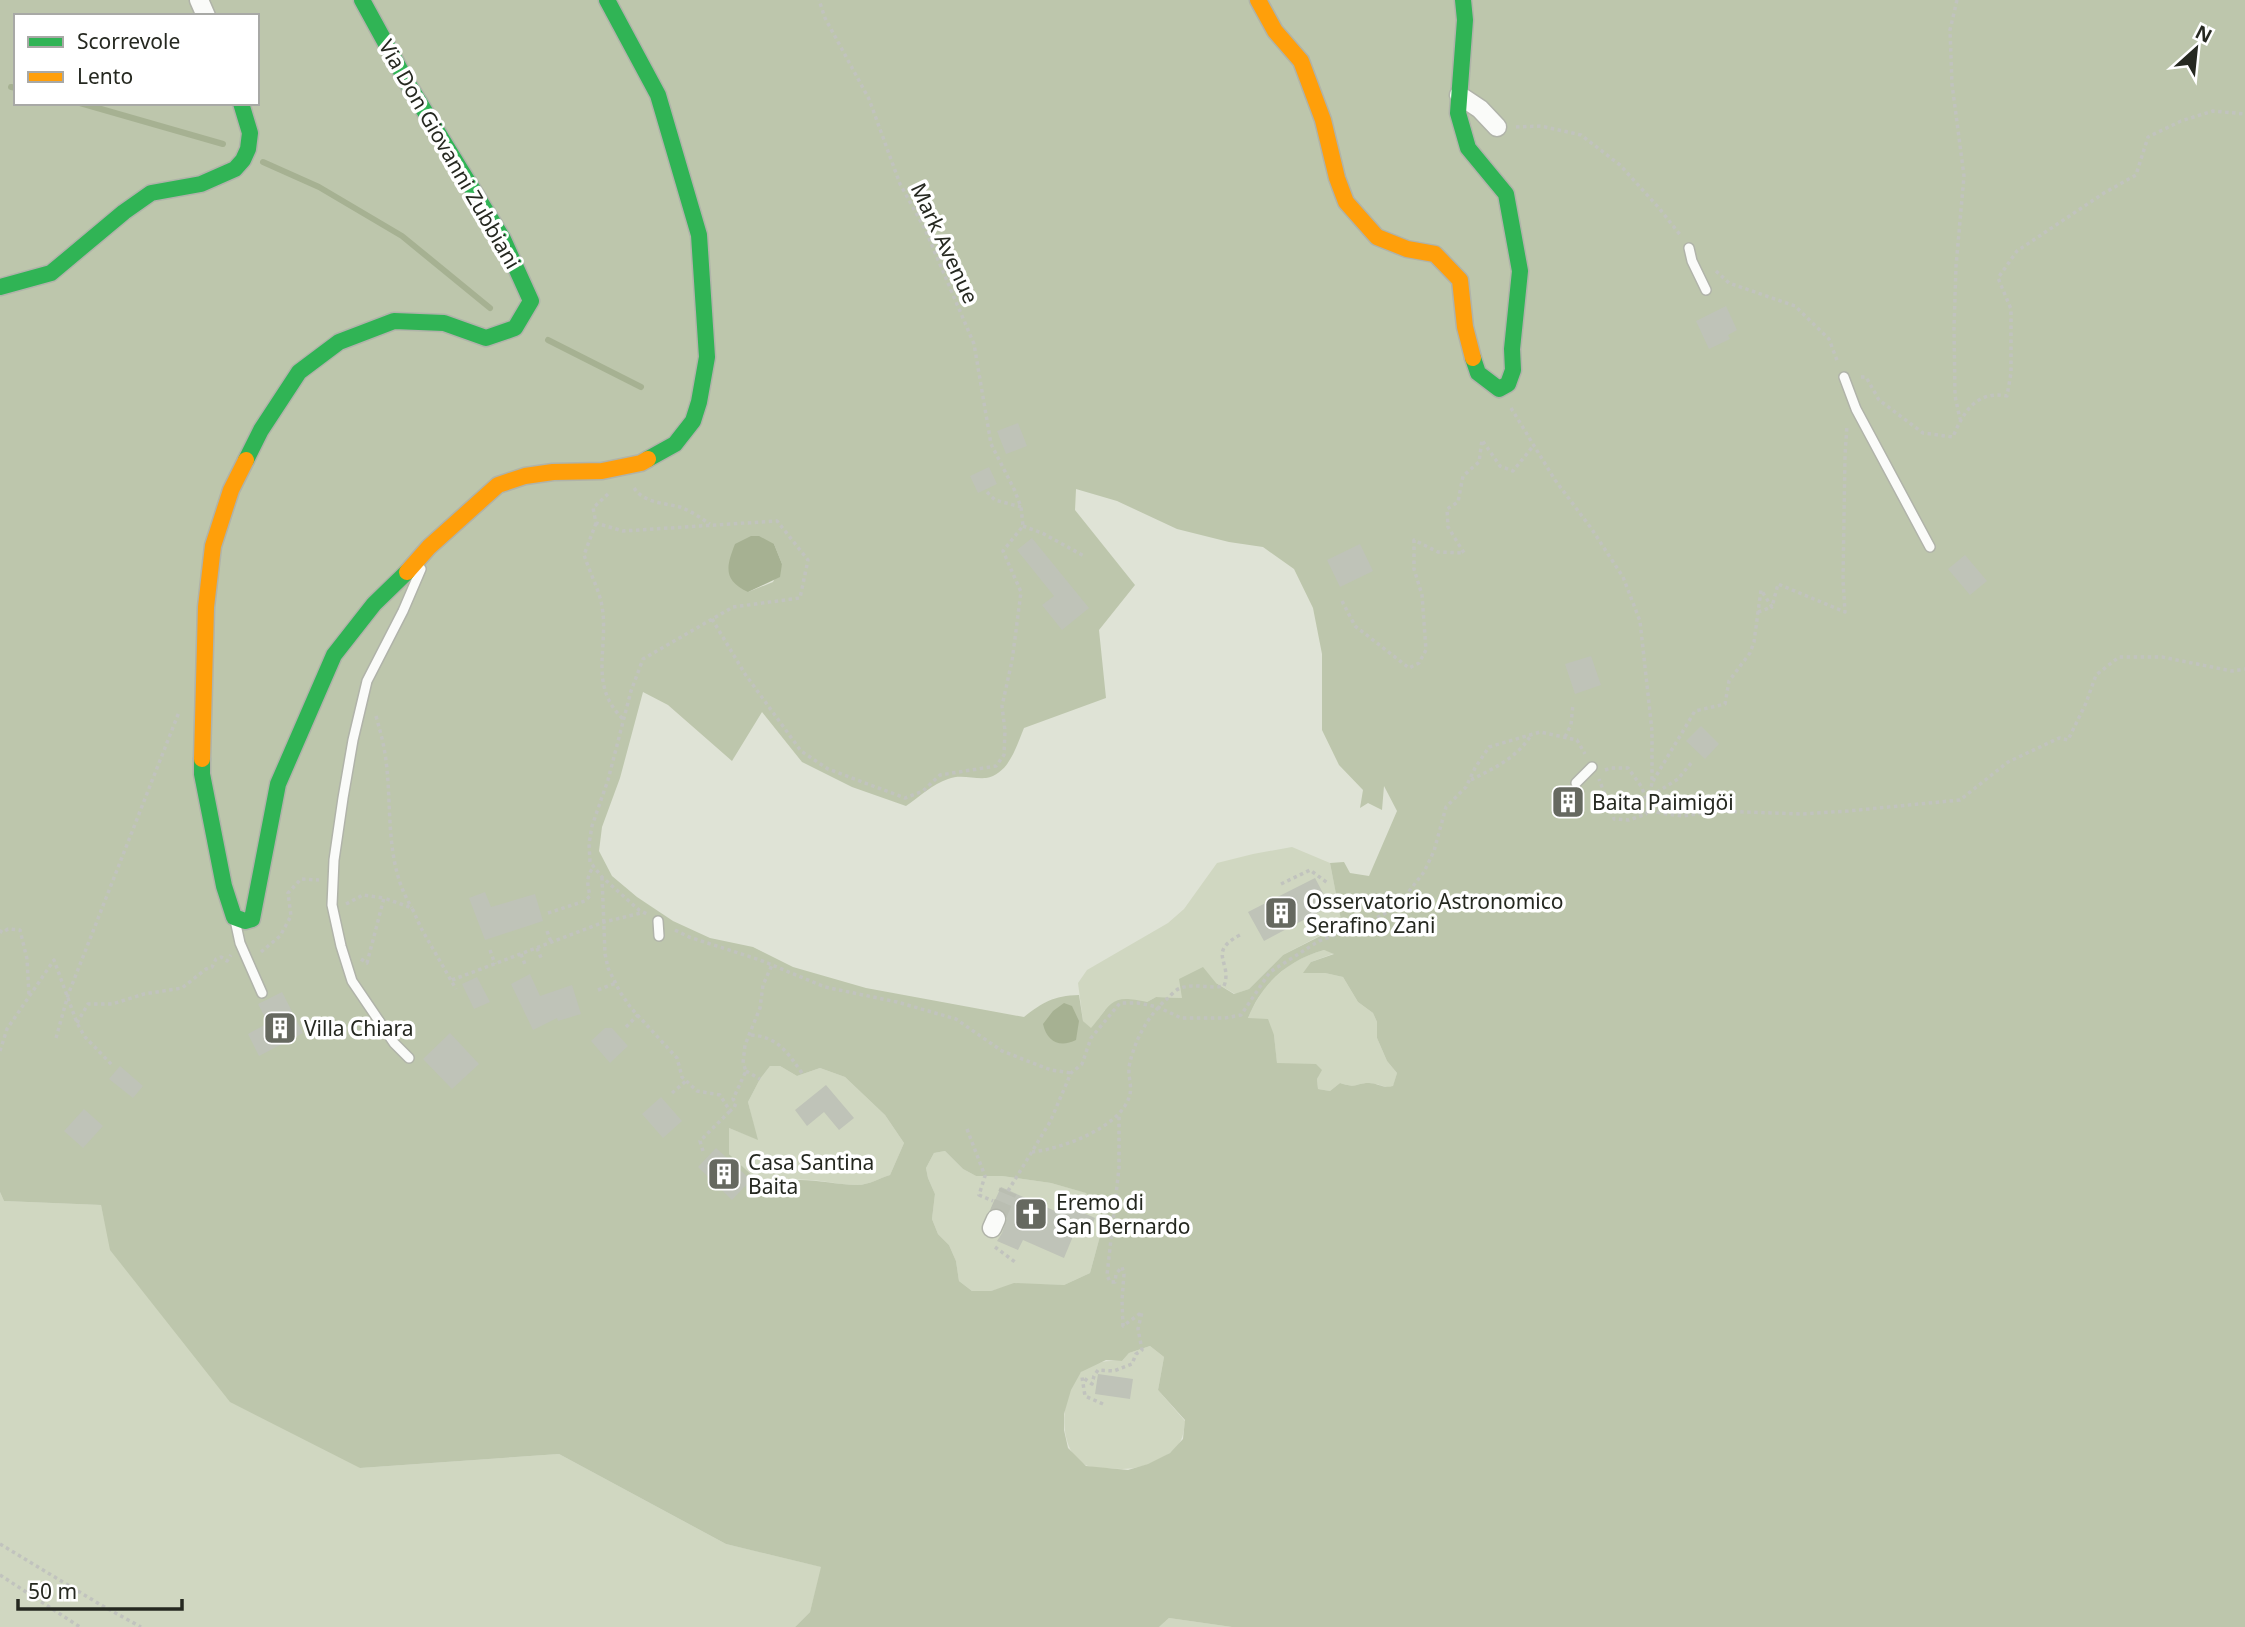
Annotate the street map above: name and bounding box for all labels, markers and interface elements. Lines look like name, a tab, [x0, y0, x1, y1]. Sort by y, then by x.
legend	[14, 14, 259, 105]
north arrow	[2161, 14, 2231, 84]
text: N	[2191, 19, 2217, 49]
text: Scorrevole	[77, 27, 180, 55]
street label: Via Don Giovanni Zubbiani	[373, 34, 527, 274]
text: Lento	[77, 62, 133, 90]
street label: Mark Avenue	[905, 178, 985, 308]
building icon: Baita Paimigöi	[1549, 783, 1587, 821]
place label: Baita Paimigöi	[1592, 788, 1734, 816]
place label: Osservatorio Astronomico Serafino Zani	[1306, 887, 1564, 939]
building icon: Osservatorio Astronomico Serafino Zani	[1262, 894, 1300, 932]
building icon: Villa Chiara	[261, 1009, 299, 1047]
place label: Villa Chiara	[304, 1014, 414, 1042]
place label: Casa Santina Baita	[748, 1148, 874, 1200]
building icon: Casa Santina Baita	[705, 1155, 743, 1193]
place label: Eremo di San Bernardo	[1056, 1188, 1191, 1240]
church icon: Eremo di San Bernardo	[1012, 1195, 1050, 1233]
scale bar	[18, 1568, 182, 1612]
text: 50 m	[28, 1577, 77, 1605]

